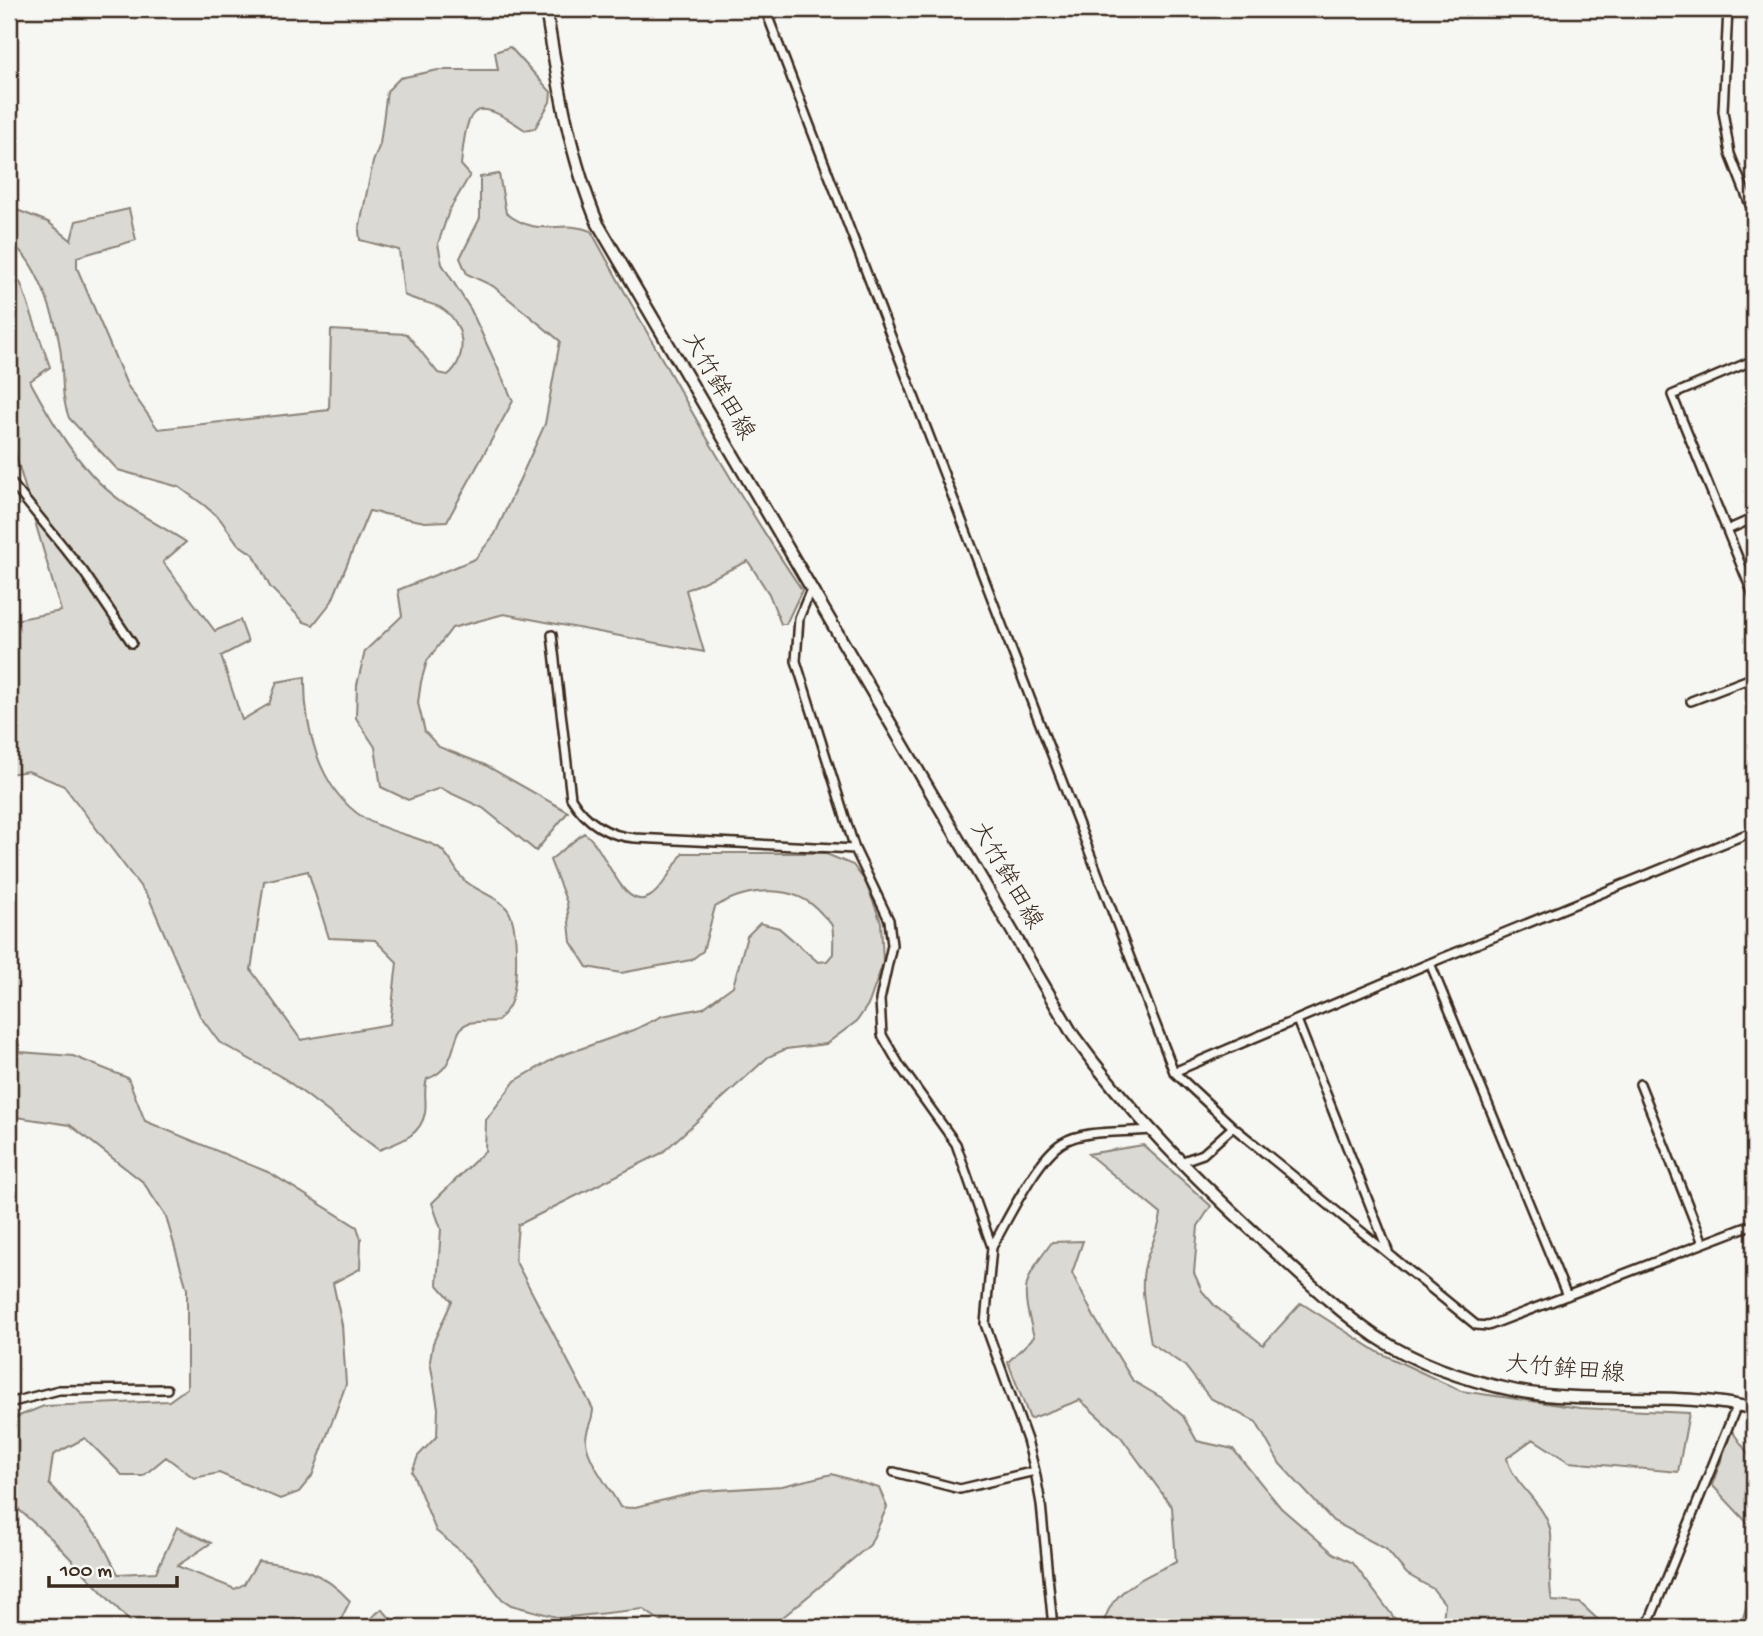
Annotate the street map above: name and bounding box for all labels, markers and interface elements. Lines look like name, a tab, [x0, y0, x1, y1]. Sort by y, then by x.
street label: 大竹鉾田線	[674, 327, 760, 446]
street label: 大竹鉾田線	[962, 816, 1048, 935]
street label: 大竹鉾田線	[1504, 1350, 1626, 1391]
scale bar	[49, 1545, 177, 1589]
text: 100 m	[59, 1560, 112, 1585]

